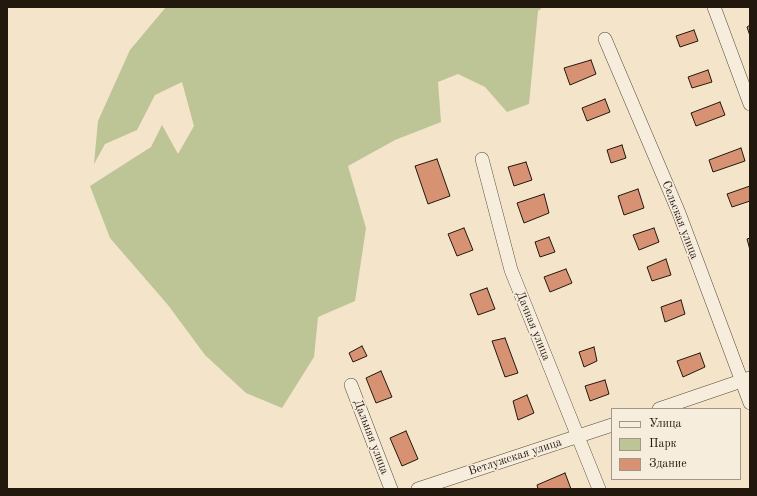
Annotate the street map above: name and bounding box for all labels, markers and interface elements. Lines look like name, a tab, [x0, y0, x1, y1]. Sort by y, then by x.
street label: Сельская улица	[658, 179, 702, 261]
street label: Дачная улица	[513, 289, 553, 363]
street label: Дальняя улица	[350, 398, 392, 476]
legend	[611, 408, 741, 480]
text: Улица	[649, 418, 682, 430]
street label: Ветлужская улица	[466, 435, 564, 479]
text: Парк	[649, 438, 677, 450]
text: Здание	[649, 458, 687, 470]

